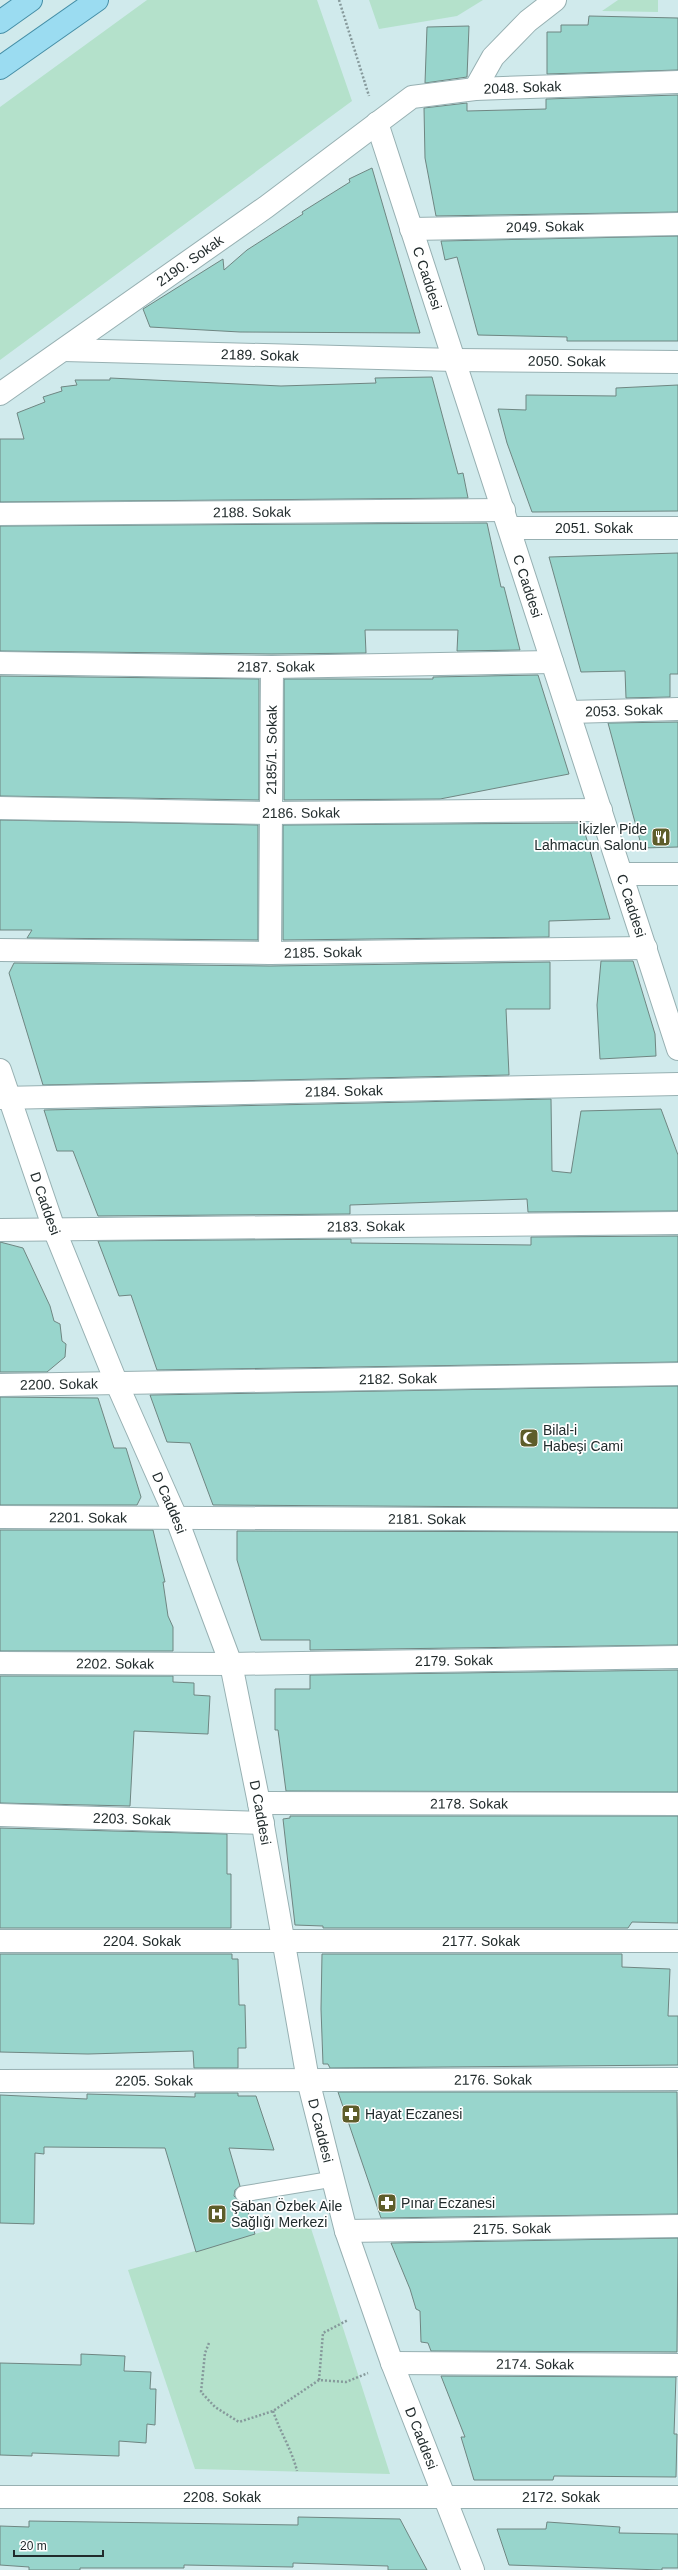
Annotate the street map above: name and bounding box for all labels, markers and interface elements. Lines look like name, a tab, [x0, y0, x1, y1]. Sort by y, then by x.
street label: 2048. Sokak	[483, 78, 563, 97]
street label: 2049. Sokak	[506, 218, 585, 235]
street label: 2190. Sokak	[153, 231, 227, 290]
street label: C Caddesi	[410, 244, 445, 312]
street label: 2189. Sokak	[221, 346, 300, 364]
street label: 2050. Sokak	[528, 353, 607, 369]
street label: 2188. Sokak	[213, 504, 292, 520]
street label: 2051. Sokak	[555, 520, 634, 536]
street label: C Caddesi	[510, 553, 545, 620]
street label: 2187. Sokak	[237, 658, 316, 675]
street label: 2053. Sokak	[585, 701, 664, 720]
street label: 2185/1. Sokak	[263, 704, 280, 795]
street label: 2186. Sokak	[262, 804, 341, 821]
place label: İkizler Pide Lahmacun Salonu	[534, 820, 647, 853]
restaurant icon: İkizler Pide Lahmacun Salonu	[650, 826, 672, 848]
street label: C Caddesi	[614, 872, 649, 939]
street label: 2185. Sokak	[284, 944, 363, 961]
street label: 2184. Sokak	[305, 1082, 384, 1100]
street label: D Caddesi	[27, 1170, 64, 1237]
street label: 2183. Sokak	[327, 1218, 406, 1235]
street label: 2182. Sokak	[359, 1370, 438, 1387]
street label: 2200. Sokak	[20, 1375, 99, 1393]
place label: Bilal-i Habeşi Cami	[543, 1422, 623, 1454]
mosque icon: Bilal-i Habeşi Cami	[518, 1427, 540, 1449]
street label: D Caddesi	[149, 1469, 189, 1536]
street label: 2201. Sokak	[49, 1509, 128, 1526]
street label: 2181. Sokak	[388, 1511, 467, 1527]
street label: 2179. Sokak	[415, 1652, 494, 1669]
street label: 2202. Sokak	[76, 1655, 155, 1672]
street label: D Caddesi	[247, 1779, 274, 1846]
street label: 2178. Sokak	[430, 1795, 509, 1812]
street label: 2203. Sokak	[93, 1810, 172, 1828]
street label: 2204. Sokak	[103, 1933, 182, 1949]
street label: 2177. Sokak	[442, 1933, 521, 1949]
street label: 2176. Sokak	[454, 2071, 533, 2088]
street label: 2205. Sokak	[115, 2072, 194, 2089]
street label: D Caddesi	[305, 2097, 336, 2164]
pharmacy icon: Hayat Eczanesi	[340, 2103, 362, 2125]
place label: Hayat Eczanesi	[365, 2106, 462, 2122]
pharmacy icon: Pınar Eczanesi	[376, 2192, 398, 2214]
place label: Pınar Eczanesi	[401, 2195, 495, 2211]
place label: Şaban Özbek Aile Sağlığı Merkezi	[231, 2197, 343, 2230]
hospital icon: Şaban Özbek Aile Sağlığı Merkezi	[206, 2203, 228, 2225]
street label: 2175. Sokak	[473, 2220, 552, 2237]
street label: 2174. Sokak	[496, 2356, 575, 2372]
street label: D Caddesi	[402, 2405, 441, 2472]
street label: 2208. Sokak	[183, 2489, 262, 2505]
street label: 2172. Sokak	[522, 2489, 601, 2505]
scale bar	[14, 2532, 103, 2558]
text: 20 m	[20, 2539, 47, 2553]

